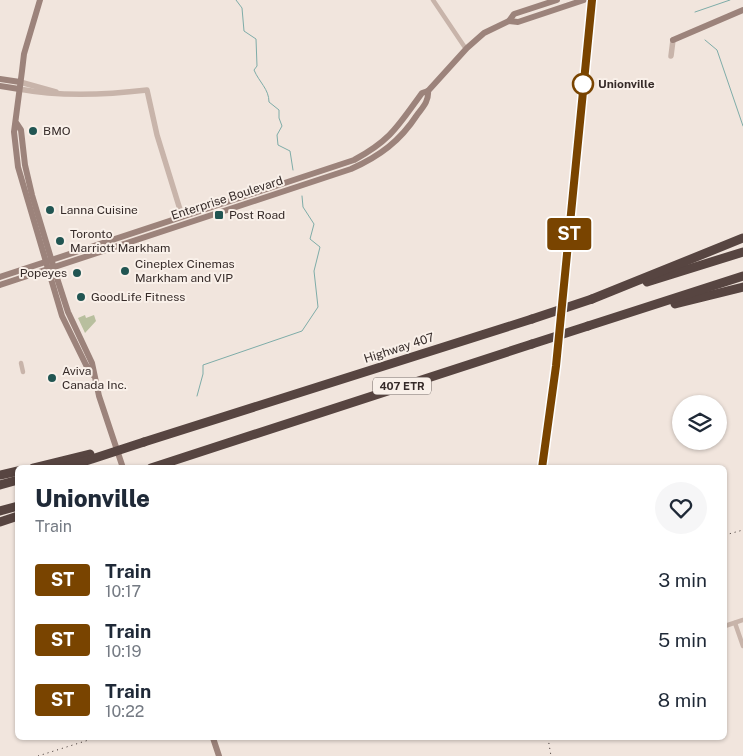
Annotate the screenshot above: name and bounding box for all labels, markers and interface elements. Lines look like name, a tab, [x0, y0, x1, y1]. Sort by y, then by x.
marker: Unionville	[572, 73, 594, 95]
place label: Unionville	[598, 77, 655, 91]
place label: BMO	[43, 124, 71, 138]
marker: BMO	[27, 125, 39, 137]
street label: Enterprise Boulevard	[169, 173, 285, 223]
place label: Lanna Cuisine	[60, 203, 138, 217]
marker: Lanna Cuisine	[44, 204, 56, 216]
place label: Post Road	[229, 208, 285, 222]
marker: Post Road	[213, 209, 225, 221]
line badge: ST	[546, 218, 592, 250]
text: ST	[557, 223, 581, 244]
place label: Toronto Marriott Markham	[70, 227, 170, 255]
marker: Toronto Marriott Markham	[54, 235, 66, 247]
place label: Cineplex Cinemas Markham and VIP	[135, 257, 235, 285]
marker: Cineplex Cinemas Markham and VIP	[119, 265, 131, 277]
place label: Popeyes	[20, 266, 67, 280]
marker: Popeyes	[71, 267, 83, 279]
place label: GoodLife Fitness	[91, 290, 185, 304]
marker: GoodLife Fitness	[75, 291, 87, 303]
street label: Highway 407	[362, 330, 436, 366]
place label: Aviva Canada Inc.	[62, 364, 127, 392]
marker: Aviva Canada Inc.	[46, 372, 58, 384]
road number: 407 ETR	[373, 378, 431, 394]
map controls	[672, 395, 727, 450]
button: layers	[672, 395, 727, 450]
button: heart	[655, 482, 707, 534]
text: Unionville	[35, 484, 150, 512]
text: Train	[35, 517, 72, 536]
text: Train	[105, 560, 151, 582]
text: ST	[51, 569, 74, 590]
text: 3 min	[658, 569, 707, 591]
text: 10:17	[105, 582, 141, 601]
text: Train	[105, 620, 151, 642]
text: ST	[51, 629, 74, 650]
text: 5 min	[658, 629, 707, 651]
text: 10:19	[105, 642, 141, 661]
text: Train	[105, 680, 151, 702]
text: ST	[51, 689, 74, 710]
text: 8 min	[658, 689, 707, 711]
text: 10:22	[105, 702, 144, 721]

